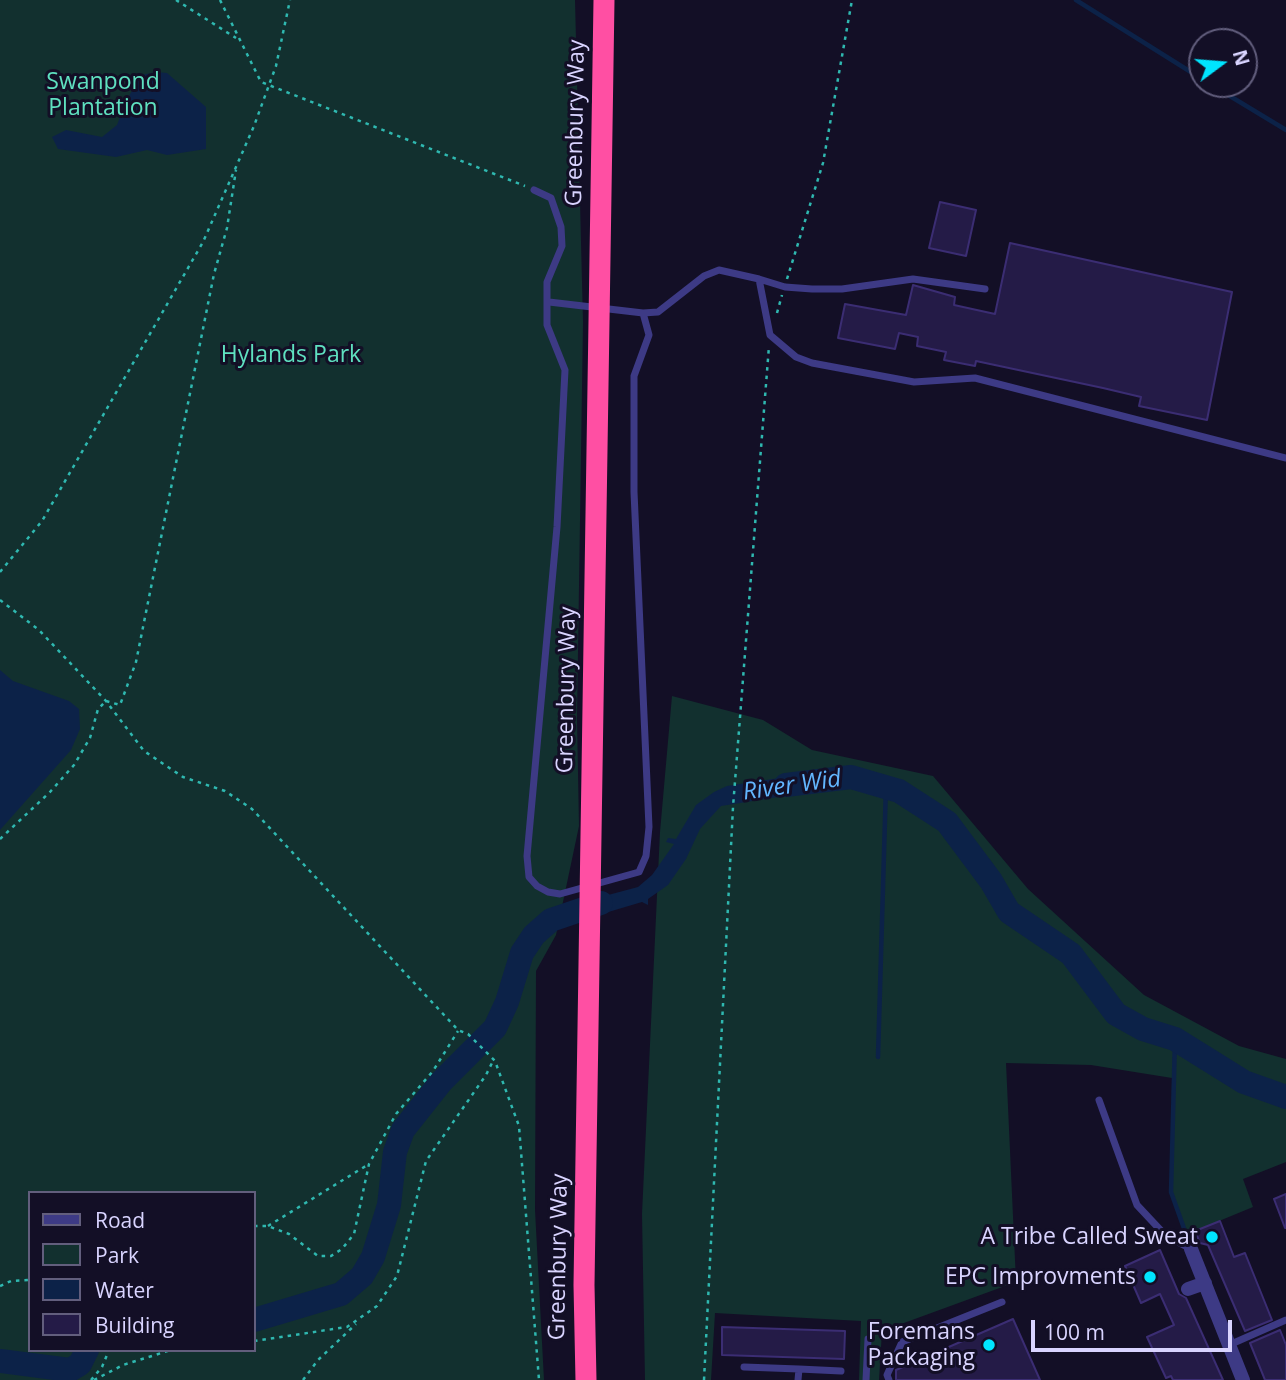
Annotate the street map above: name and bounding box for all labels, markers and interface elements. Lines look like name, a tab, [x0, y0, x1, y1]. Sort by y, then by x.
north arrow	[1188, 28, 1258, 98]
street label: Greenbury Way	[561, 39, 591, 207]
text: N	[1227, 47, 1256, 69]
park label: Swanpond Plantation	[46, 68, 160, 122]
park label: Hylands Park	[221, 341, 361, 369]
street label: Greenbury Way	[552, 606, 582, 774]
water label: River Wid	[741, 765, 843, 807]
street label: Greenbury Way	[544, 1173, 574, 1341]
legend	[28, 1191, 256, 1352]
text: Road	[95, 1206, 145, 1234]
place label: A Tribe Called Sweat	[980, 1223, 1198, 1251]
marker: A Tribe Called Sweat	[1204, 1229, 1220, 1245]
text: Park	[95, 1241, 139, 1269]
place label: EPC Improvments	[945, 1263, 1136, 1291]
marker: EPC Improvments	[1142, 1269, 1158, 1285]
text: Water	[95, 1276, 154, 1304]
scale bar	[1034, 1306, 1235, 1350]
text: Building	[95, 1311, 174, 1339]
place label: Foremans Packaging	[868, 1318, 975, 1372]
text: 100 m	[1044, 1318, 1105, 1346]
marker: Foremans Packaging	[981, 1337, 997, 1353]

